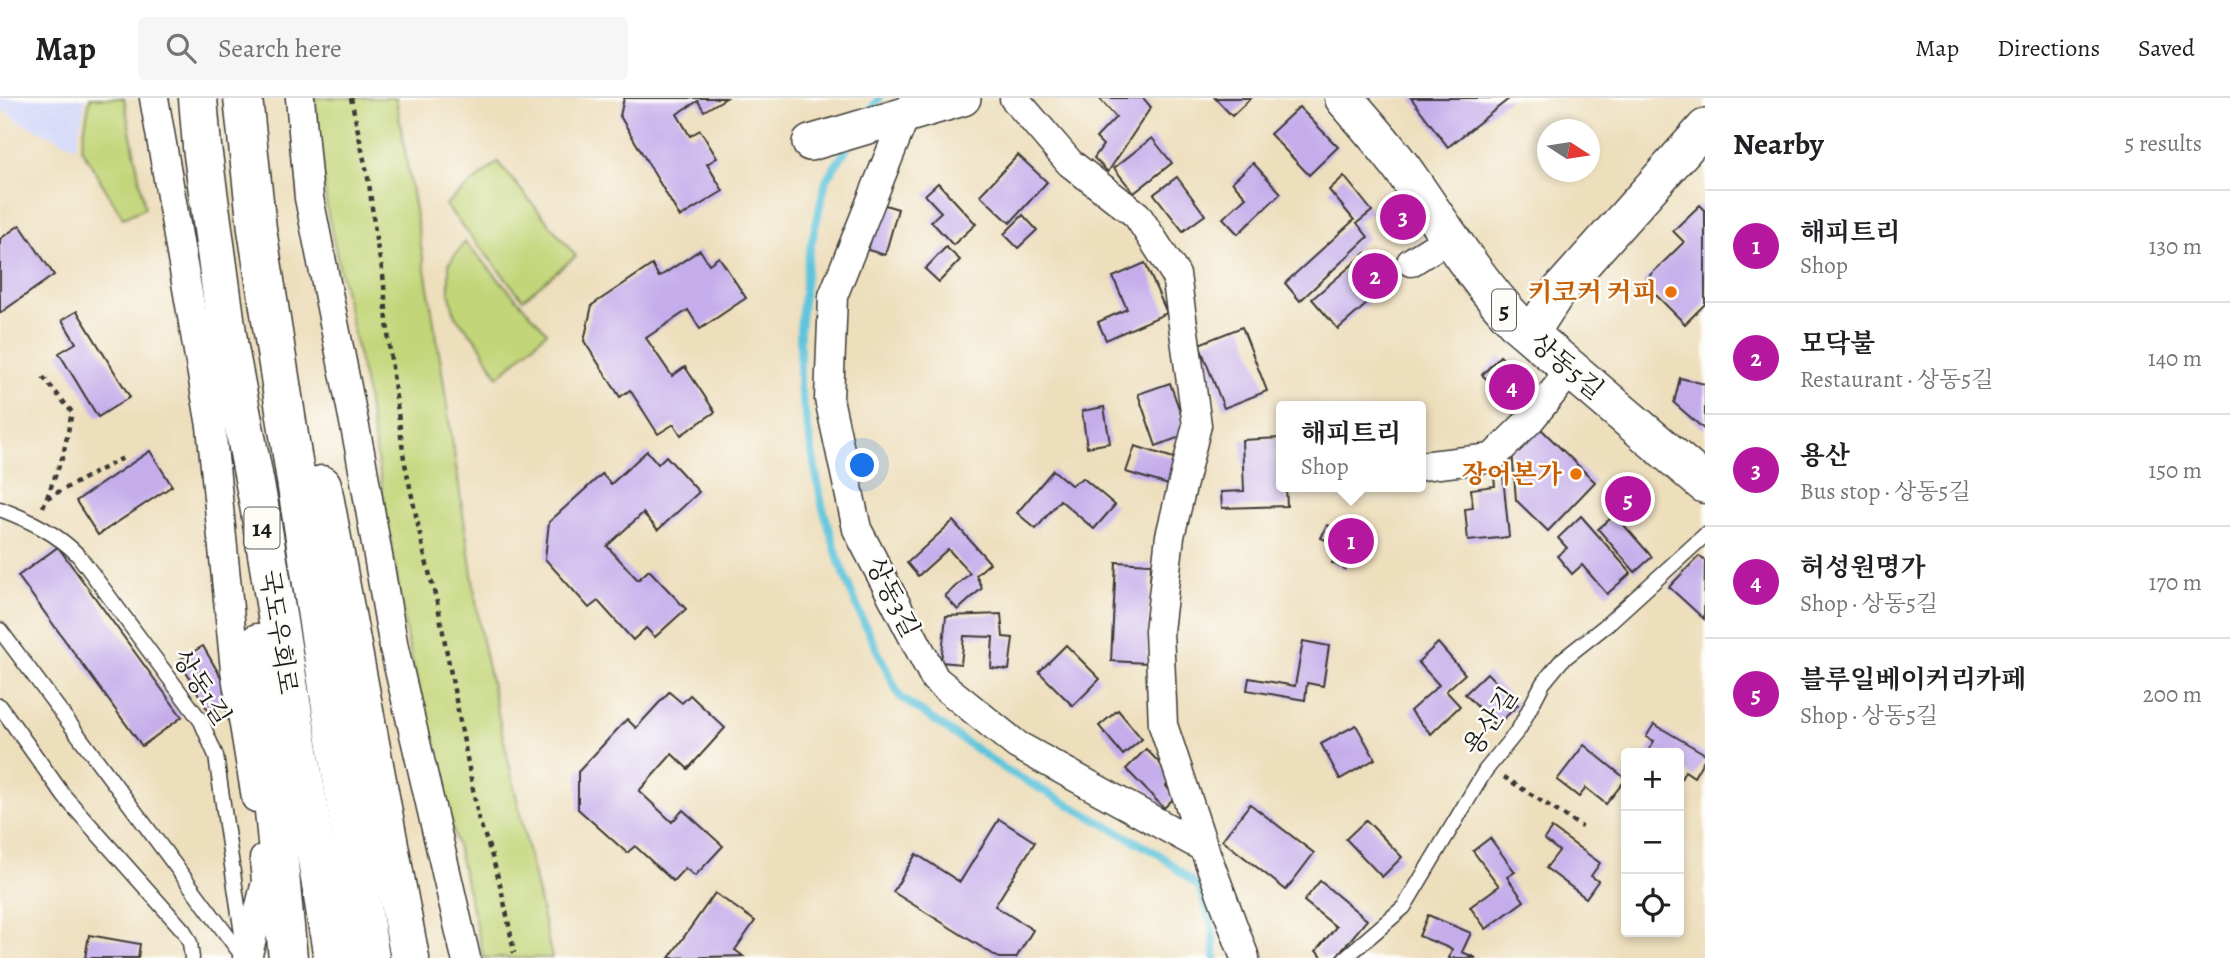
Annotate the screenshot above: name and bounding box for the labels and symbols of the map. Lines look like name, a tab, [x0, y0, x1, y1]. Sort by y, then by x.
north arrow	[1537, 119, 1600, 182]
pin: 3	[1380, 191, 1426, 243]
pin: 2	[1352, 250, 1398, 302]
place label: 키코커 커피	[1527, 275, 1657, 310]
marker: 키코커 커피	[1663, 284, 1679, 300]
road number: 5	[1492, 290, 1516, 330]
street label: 상동5길	[1522, 325, 1611, 408]
pin: 4	[1489, 361, 1535, 413]
your location	[845, 448, 879, 482]
place label: 장어본가	[1462, 457, 1563, 492]
marker: 장어본가	[1568, 466, 1584, 482]
pin: 5	[1605, 473, 1651, 525]
road number: 14	[244, 508, 280, 548]
pin: 1	[1328, 515, 1374, 567]
street label: 상동3길	[857, 551, 928, 644]
street label: 국도우회로	[251, 567, 306, 697]
street label: 상동1길	[164, 642, 239, 732]
street label: 용산길	[1455, 680, 1526, 762]

